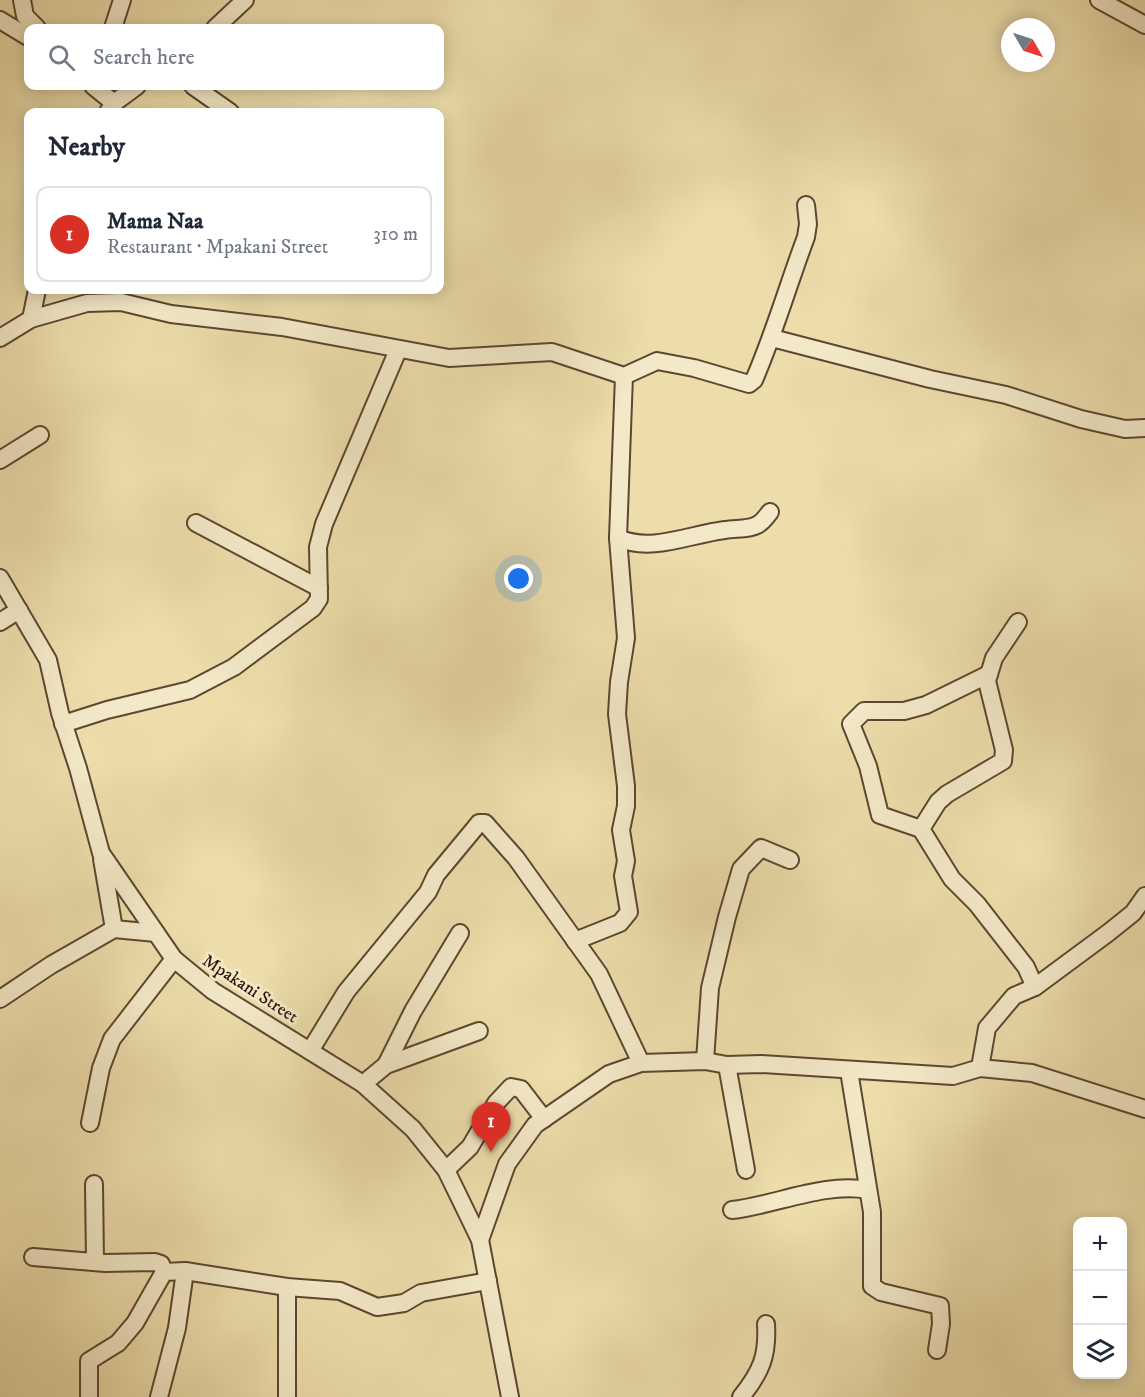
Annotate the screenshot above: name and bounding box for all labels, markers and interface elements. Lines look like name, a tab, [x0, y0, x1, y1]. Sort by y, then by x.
north arrow	[1001, 18, 1055, 72]
search box	[24, 24, 444, 90]
icon: search	[45, 41, 78, 74]
text: Search here	[93, 44, 195, 71]
text: Nearby	[48, 131, 125, 164]
text: Mama Naa	[107, 208, 203, 235]
text: 1	[66, 222, 73, 247]
text: 310 m	[373, 222, 418, 247]
text: Restaurant · Mpakani Street	[107, 235, 328, 260]
your location	[504, 564, 533, 593]
street label: Mpakani Street	[198, 950, 302, 1028]
pin: 1	[472, 1102, 510, 1152]
map controls	[1073, 1217, 1127, 1379]
button: +	[1073, 1217, 1127, 1271]
button: −	[1073, 1271, 1127, 1325]
button: layers	[1073, 1325, 1127, 1379]

